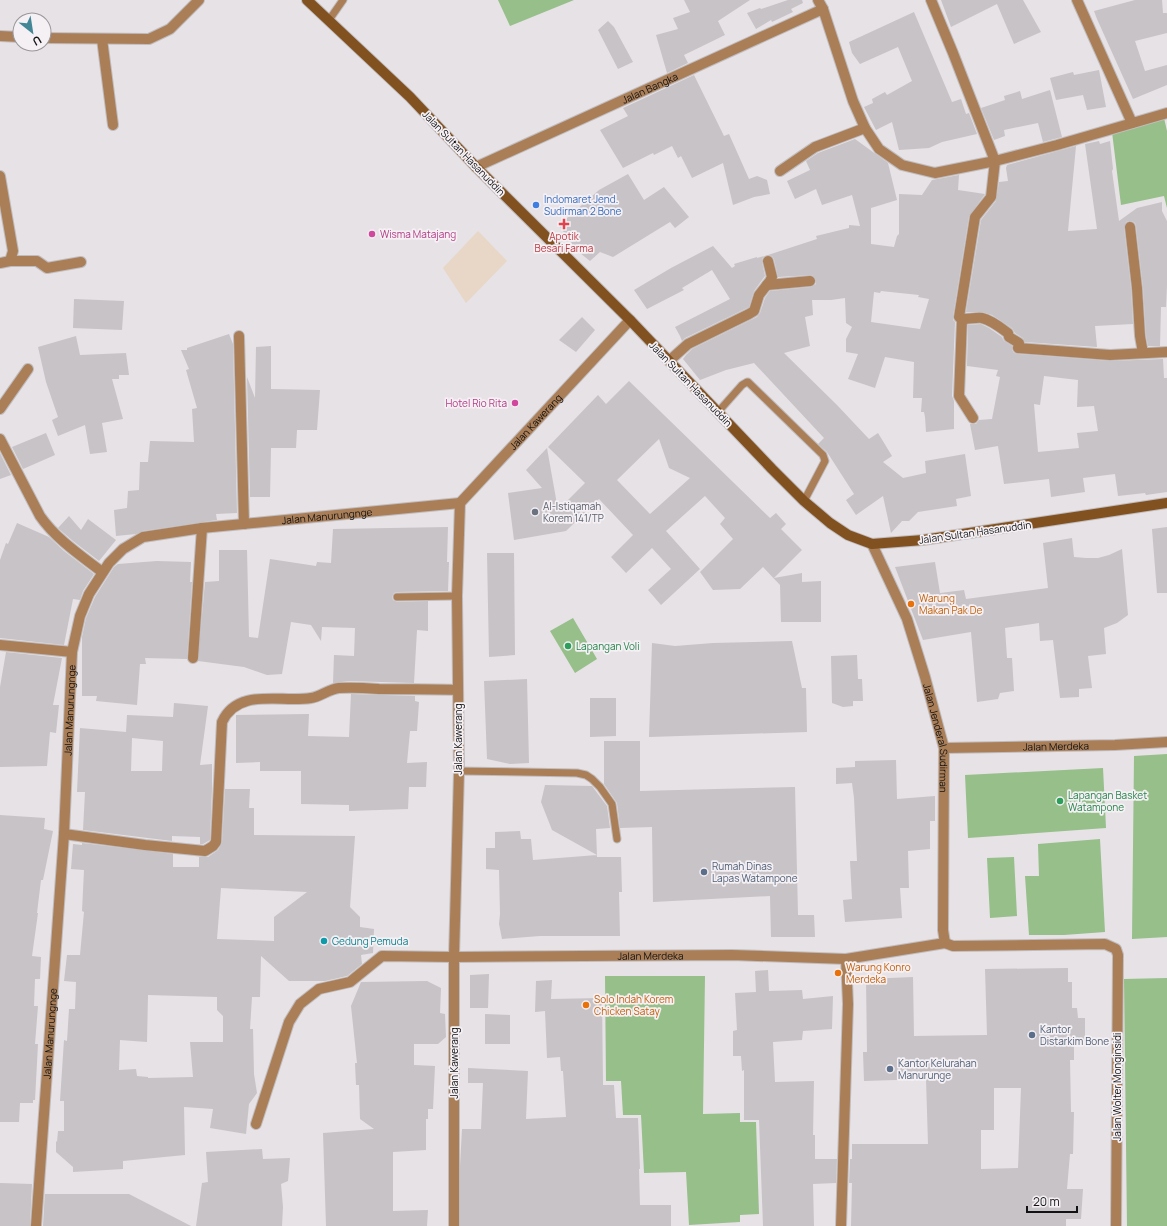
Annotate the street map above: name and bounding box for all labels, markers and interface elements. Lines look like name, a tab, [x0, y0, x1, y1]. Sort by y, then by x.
north arrow	[12, 12, 52, 52]
text: U	[30, 33, 44, 50]
street label: Jalan Bangka	[620, 69, 680, 107]
street label: Jalan Sultan Hasanuddin	[420, 107, 508, 199]
place label: Indomaret Jend. Sudirman 2 Bone	[544, 192, 622, 218]
marker: Indomaret Jend. Sudirman 2 Bone	[531, 200, 541, 210]
marker: Apotik Besari Farma	[559, 219, 569, 229]
place label: Wisma Matajang	[380, 227, 456, 241]
marker: Wisma Matajang	[367, 229, 377, 239]
place label: Apotik Besari Farma	[535, 229, 593, 255]
street label: Jalan Sultan Hasanuddin	[647, 338, 735, 430]
street label: Jalan Kawerang	[506, 391, 565, 453]
place label: Hotel Rio Rita	[445, 396, 507, 410]
marker: Hotel Rio Rita	[510, 398, 520, 408]
place label: Al-Istiqamah Korem 141/TP	[543, 499, 604, 525]
street label: Jalan Manurungnge	[281, 505, 373, 527]
marker: Al-Istiqamah Korem 141/TP	[530, 507, 540, 517]
street label: Jalan Sultan Hasanuddin	[918, 517, 1032, 547]
place label: Warung Makan Pak De	[919, 591, 982, 617]
marker: Warung Makan Pak De	[906, 599, 916, 609]
place label: Lapangan Voli	[576, 639, 640, 653]
marker: Lapangan Voli	[563, 641, 573, 651]
street label: Jalan Manurungnge	[60, 664, 78, 756]
street label: Jalan Jenderal Sudirman	[920, 682, 951, 793]
street label: Jalan Kawerang	[451, 703, 465, 775]
street label: Jalan Merdeka	[1023, 738, 1089, 754]
place label: Lapangan Basket Watampone	[1068, 788, 1147, 814]
marker: Lapangan Basket Watampone	[1055, 796, 1065, 806]
place label: Rumah Dinas Lapas Watampone	[712, 859, 798, 885]
marker: Rumah Dinas Lapas Watampone	[699, 867, 709, 877]
place label: Gedung Pemuda	[332, 934, 408, 948]
marker: Gedung Pemuda	[319, 936, 329, 946]
street label: Jalan Merdeka	[617, 948, 684, 963]
place label: Warung Konro Merdeka	[846, 960, 911, 986]
marker: Warung Konro Merdeka	[833, 968, 843, 978]
street label: Jalan Manurungnge	[40, 987, 60, 1079]
place label: Solo Indah Korem Chicken Satay	[594, 992, 673, 1018]
marker: Solo Indah Korem Chicken Satay	[581, 1000, 591, 1010]
place label: Kantor Distarkim Bone	[1040, 1022, 1109, 1048]
street label: Jalan Kawerang	[447, 1027, 461, 1099]
marker: Kantor Distarkim Bone	[1027, 1030, 1037, 1040]
street label: Jalan Wolter Monginsidi	[1110, 1033, 1124, 1141]
place label: Kantor Kelurahan Manurunge	[898, 1056, 977, 1082]
marker: Kantor Kelurahan Manurunge	[885, 1064, 895, 1074]
scale bar	[1027, 1188, 1077, 1214]
text: 20 m	[1033, 1193, 1060, 1210]

